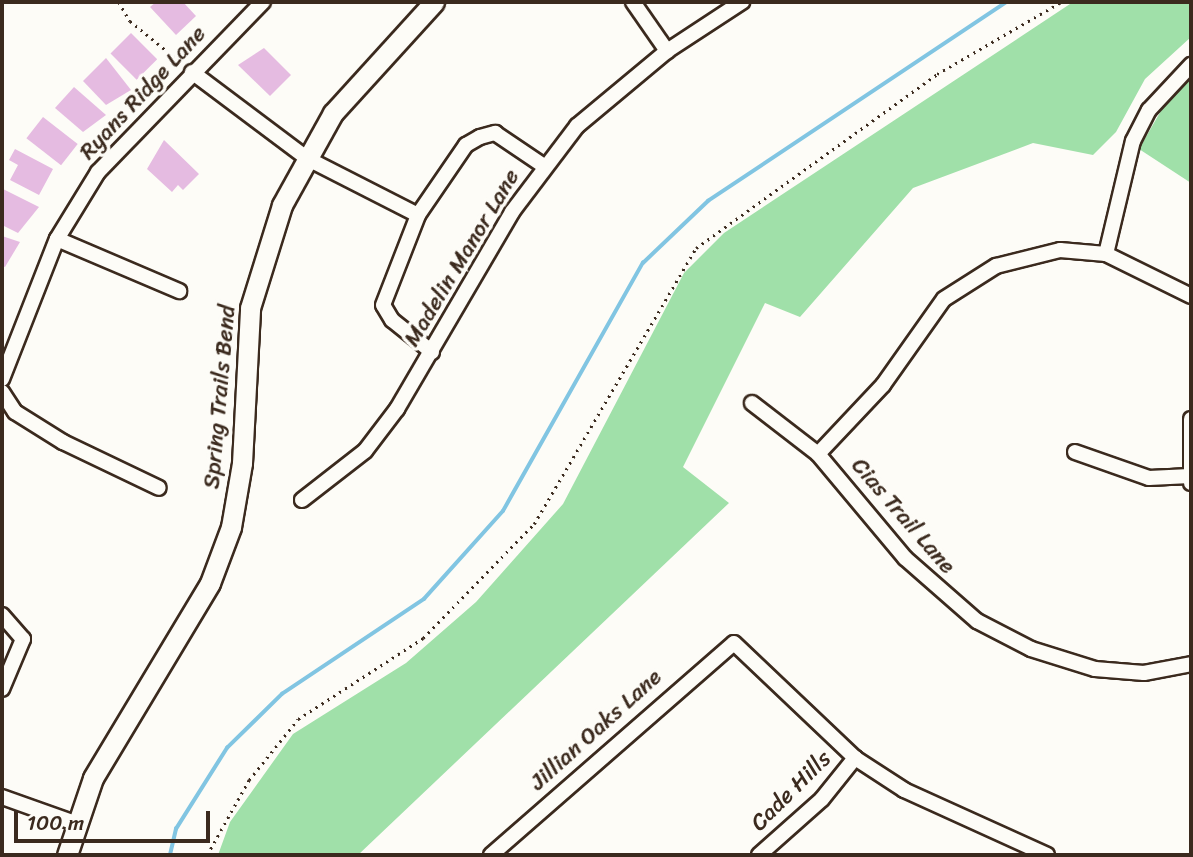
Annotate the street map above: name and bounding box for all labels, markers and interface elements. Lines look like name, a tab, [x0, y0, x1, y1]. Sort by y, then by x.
street label: Ryans Ridge Lane	[74, 20, 212, 166]
street label: Madelin Manor Lane	[398, 164, 526, 352]
street label: Spring Trails Bend	[198, 304, 242, 490]
street label: Cias Trail Lane	[845, 452, 961, 580]
street label: Jillian Oaks Lane	[524, 663, 668, 797]
street label: Cade Hills	[746, 746, 836, 836]
scale bar	[18, 798, 214, 842]
text: 100 m	[27, 804, 84, 842]

